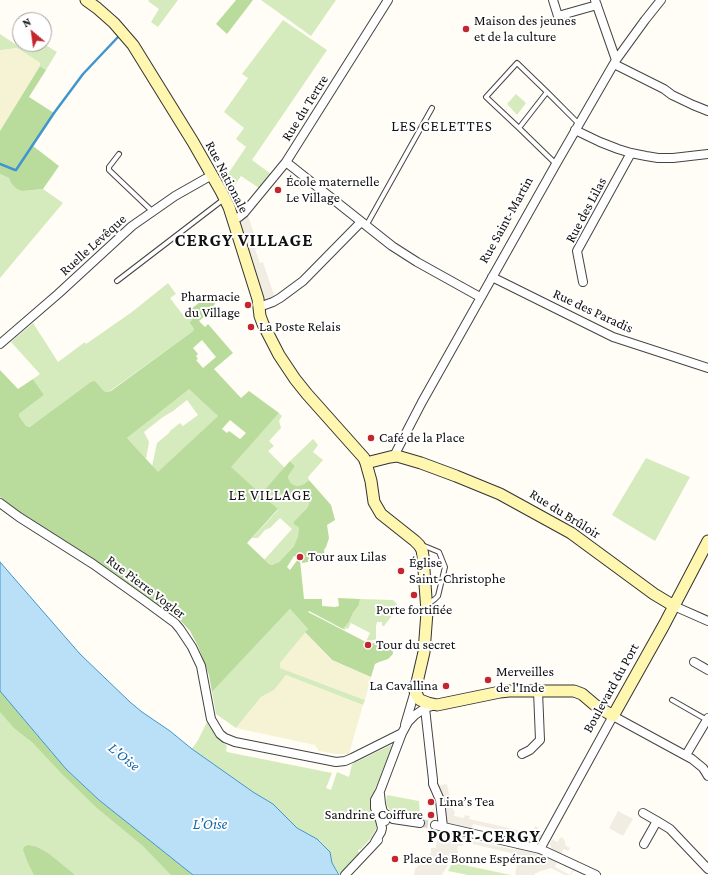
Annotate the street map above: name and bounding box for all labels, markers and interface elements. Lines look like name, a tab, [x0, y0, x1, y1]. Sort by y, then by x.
north arrow	[12, 12, 52, 52]
place label: Maison des jeunes et de la culture	[474, 13, 576, 46]
text: N	[20, 15, 33, 29]
marker: Maison des jeunes et de la culture	[461, 24, 471, 34]
street label: Rue du Tertre	[278, 72, 332, 144]
district label: LES CELETTES	[391, 117, 493, 135]
street label: Rue Nationale	[202, 138, 252, 216]
place label: École maternelle Le Village	[286, 174, 379, 206]
street label: Rue Saint-Martin	[475, 174, 537, 266]
street label: Rue des Lilas	[562, 174, 610, 246]
marker: École maternelle Le Village	[273, 185, 283, 195]
street label: Ruelle Levêque	[56, 211, 130, 279]
district label: CERGY VILLAGE	[175, 229, 313, 251]
street label: Rue des Paradis	[550, 285, 636, 337]
place label: Pharmacie du Village	[181, 289, 240, 322]
marker: Pharmacie du Village	[243, 300, 253, 310]
place label: La Poste Relais	[259, 319, 341, 335]
marker: La Poste Relais	[246, 322, 256, 332]
place label: Café de la Place	[379, 430, 465, 446]
marker: Café de la Place	[366, 433, 376, 443]
district label: LE VILLAGE	[229, 486, 311, 504]
street label: Rue du Brûloir	[526, 486, 604, 542]
place label: Tour aux Lilas	[308, 549, 386, 565]
street label: Rue Pierre Vogler	[103, 552, 189, 622]
marker: Tour aux Lilas	[295, 552, 305, 562]
place label: Église Saint-Christophe	[409, 555, 505, 588]
marker: Église Saint-Christophe	[396, 566, 406, 576]
marker: Porte fortifiée	[409, 590, 419, 600]
place label: Porte fortifiée	[376, 602, 452, 618]
place label: Tour du secret	[376, 637, 455, 653]
marker: Tour du secret	[363, 640, 373, 650]
street label: Boulevard du Port	[579, 640, 643, 736]
place label: Merveilles de l'Inde	[496, 664, 554, 696]
marker: Merveilles de l'Inde	[483, 675, 493, 685]
place label: La Cavallina	[369, 678, 438, 694]
marker: La Cavallina	[441, 681, 451, 691]
water label: L'Oise	[105, 739, 143, 775]
place label: Lina’s Tea	[439, 794, 495, 810]
marker: Lina’s Tea	[426, 797, 436, 807]
place label: Sandrine Coiffure	[325, 807, 423, 823]
marker: Sandrine Coiffure	[426, 810, 436, 820]
water label: L’Oise	[193, 815, 227, 833]
district label: PORT-CERGY	[427, 825, 541, 847]
place label: Place de Bonne Espérance	[403, 851, 546, 867]
marker: Place de Bonne Espérance	[390, 854, 400, 864]

